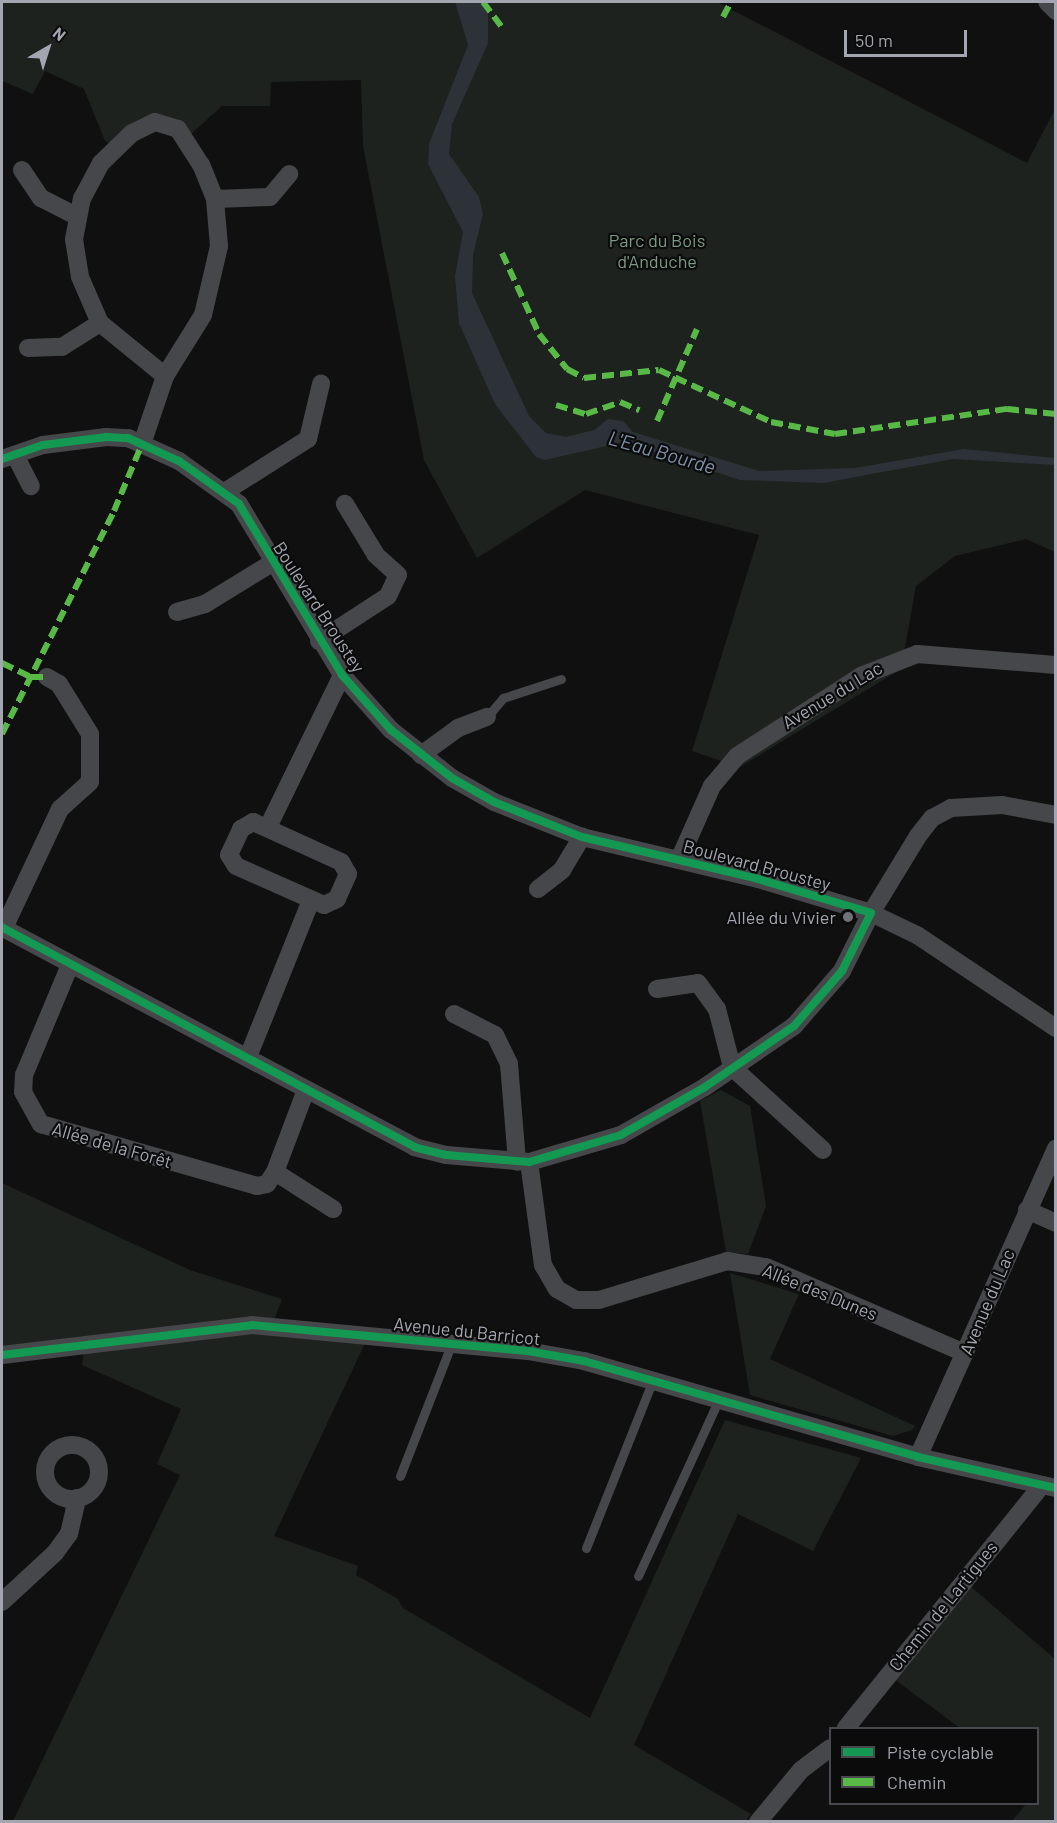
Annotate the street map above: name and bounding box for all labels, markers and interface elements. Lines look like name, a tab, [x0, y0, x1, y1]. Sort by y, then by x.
north arrow	[18, 18, 78, 78]
scale bar	[847, 18, 970, 56]
text: N	[50, 23, 70, 44]
text: 50 m	[855, 29, 893, 51]
park label: Parc du Bois d'Anduche	[609, 230, 705, 272]
water label: L'Eau Bourde	[606, 425, 718, 479]
street label: Boulevard Broustey	[269, 538, 369, 676]
street label: Avenue du Lac	[778, 657, 886, 733]
street label: Boulevard Broustey	[681, 835, 833, 895]
place label: Allée du Vivier	[726, 906, 836, 928]
marker: Allée du Vivier	[841, 910, 855, 924]
street label: Allée de la Forêt	[50, 1118, 174, 1172]
street label: Avenue du Lac	[955, 1246, 1019, 1358]
street label: Allée des Dunes	[760, 1259, 880, 1325]
street label: Avenue du Barricot	[393, 1313, 541, 1349]
street label: Chemin de Lartigues	[884, 1537, 1002, 1675]
legend	[829, 1727, 1039, 1805]
text: Piste cyclable	[887, 1741, 994, 1763]
text: Chemin	[887, 1771, 946, 1793]

